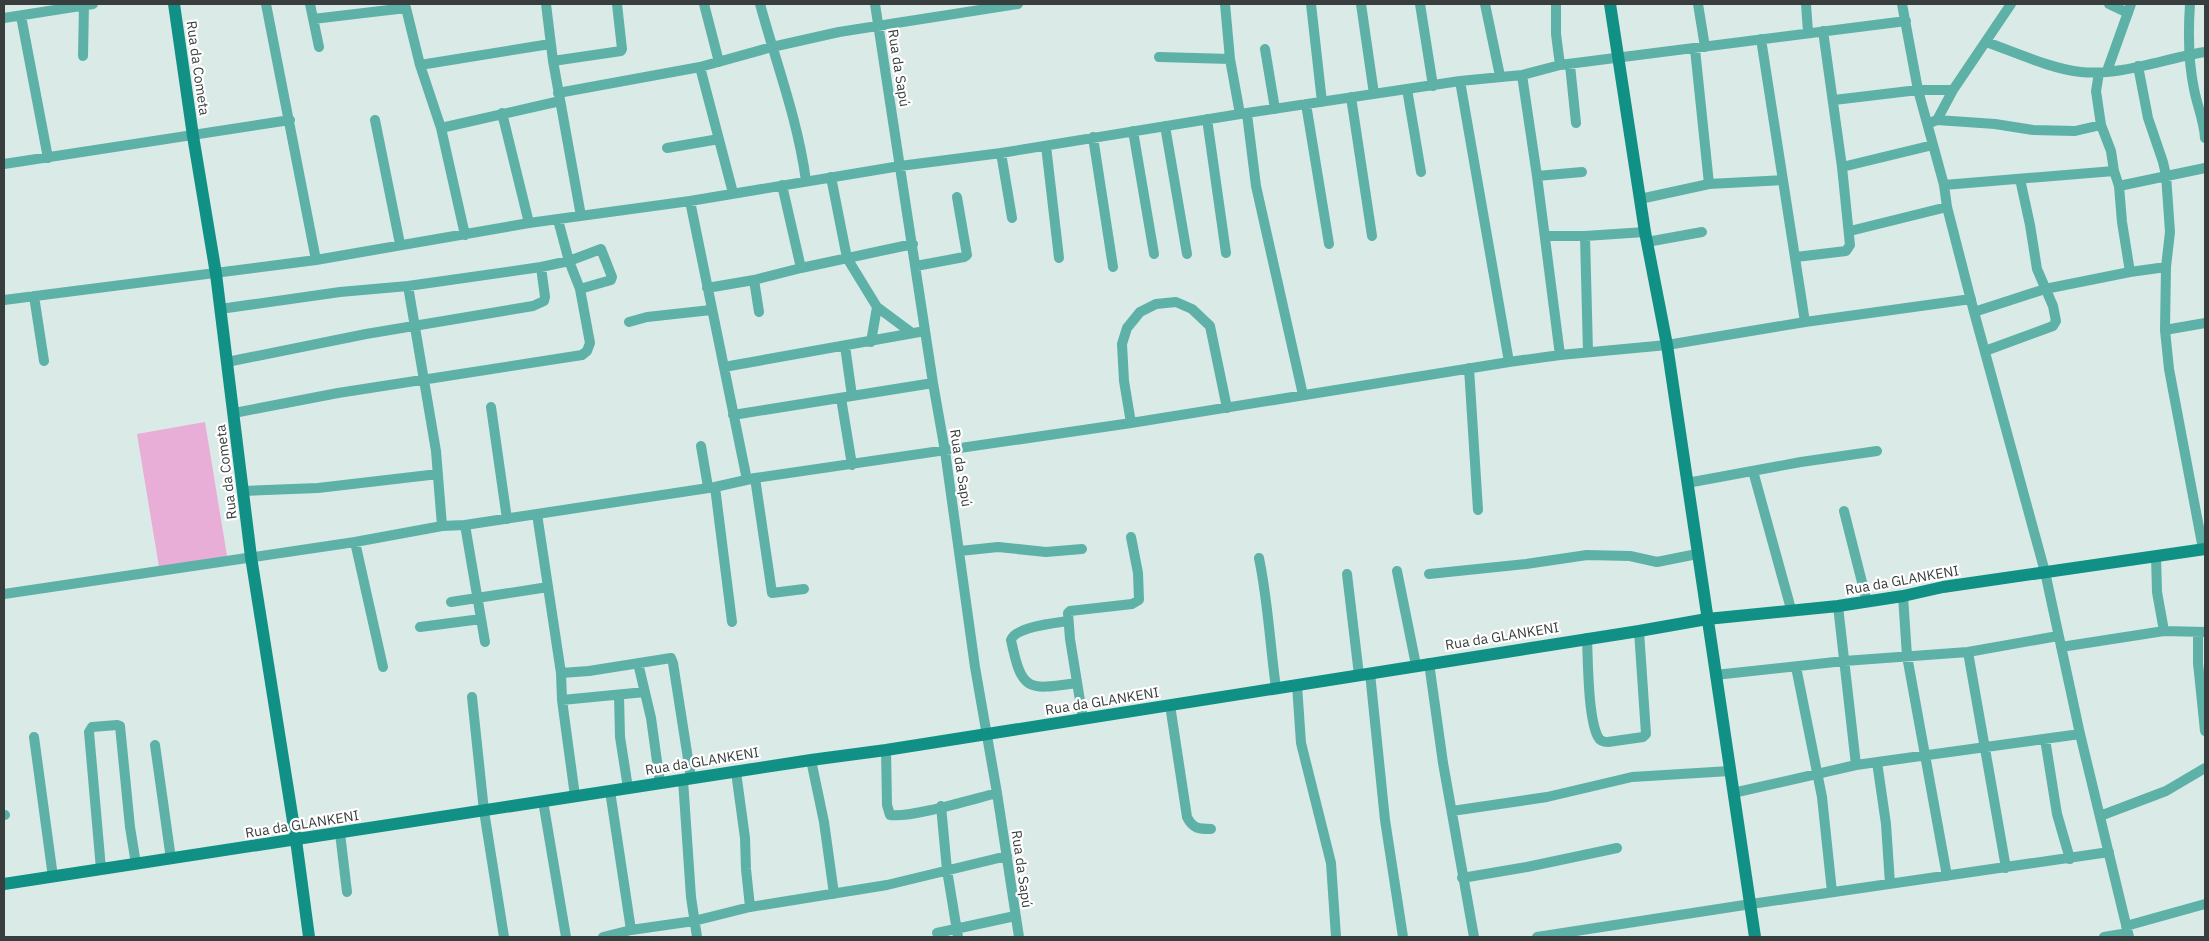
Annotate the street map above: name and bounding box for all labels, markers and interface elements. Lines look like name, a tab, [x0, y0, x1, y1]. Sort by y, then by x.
street label: Rua da Cometa	[182, 19, 214, 117]
street label: Rua da Sapú	[884, 28, 914, 108]
street label: Rua da Cometa	[211, 423, 241, 520]
street label: Rua da Sapú	[946, 428, 976, 508]
street label: Rua da GLANKENI	[1844, 561, 1960, 599]
street label: Rua da GLANKENI	[1444, 618, 1560, 654]
street label: Rua da GLANKENI	[1044, 683, 1160, 719]
street label: Rua da GLANKENI	[644, 743, 760, 779]
street label: Rua da GLANKENI	[244, 806, 360, 842]
street label: Rua da Sapú	[1008, 829, 1036, 909]

